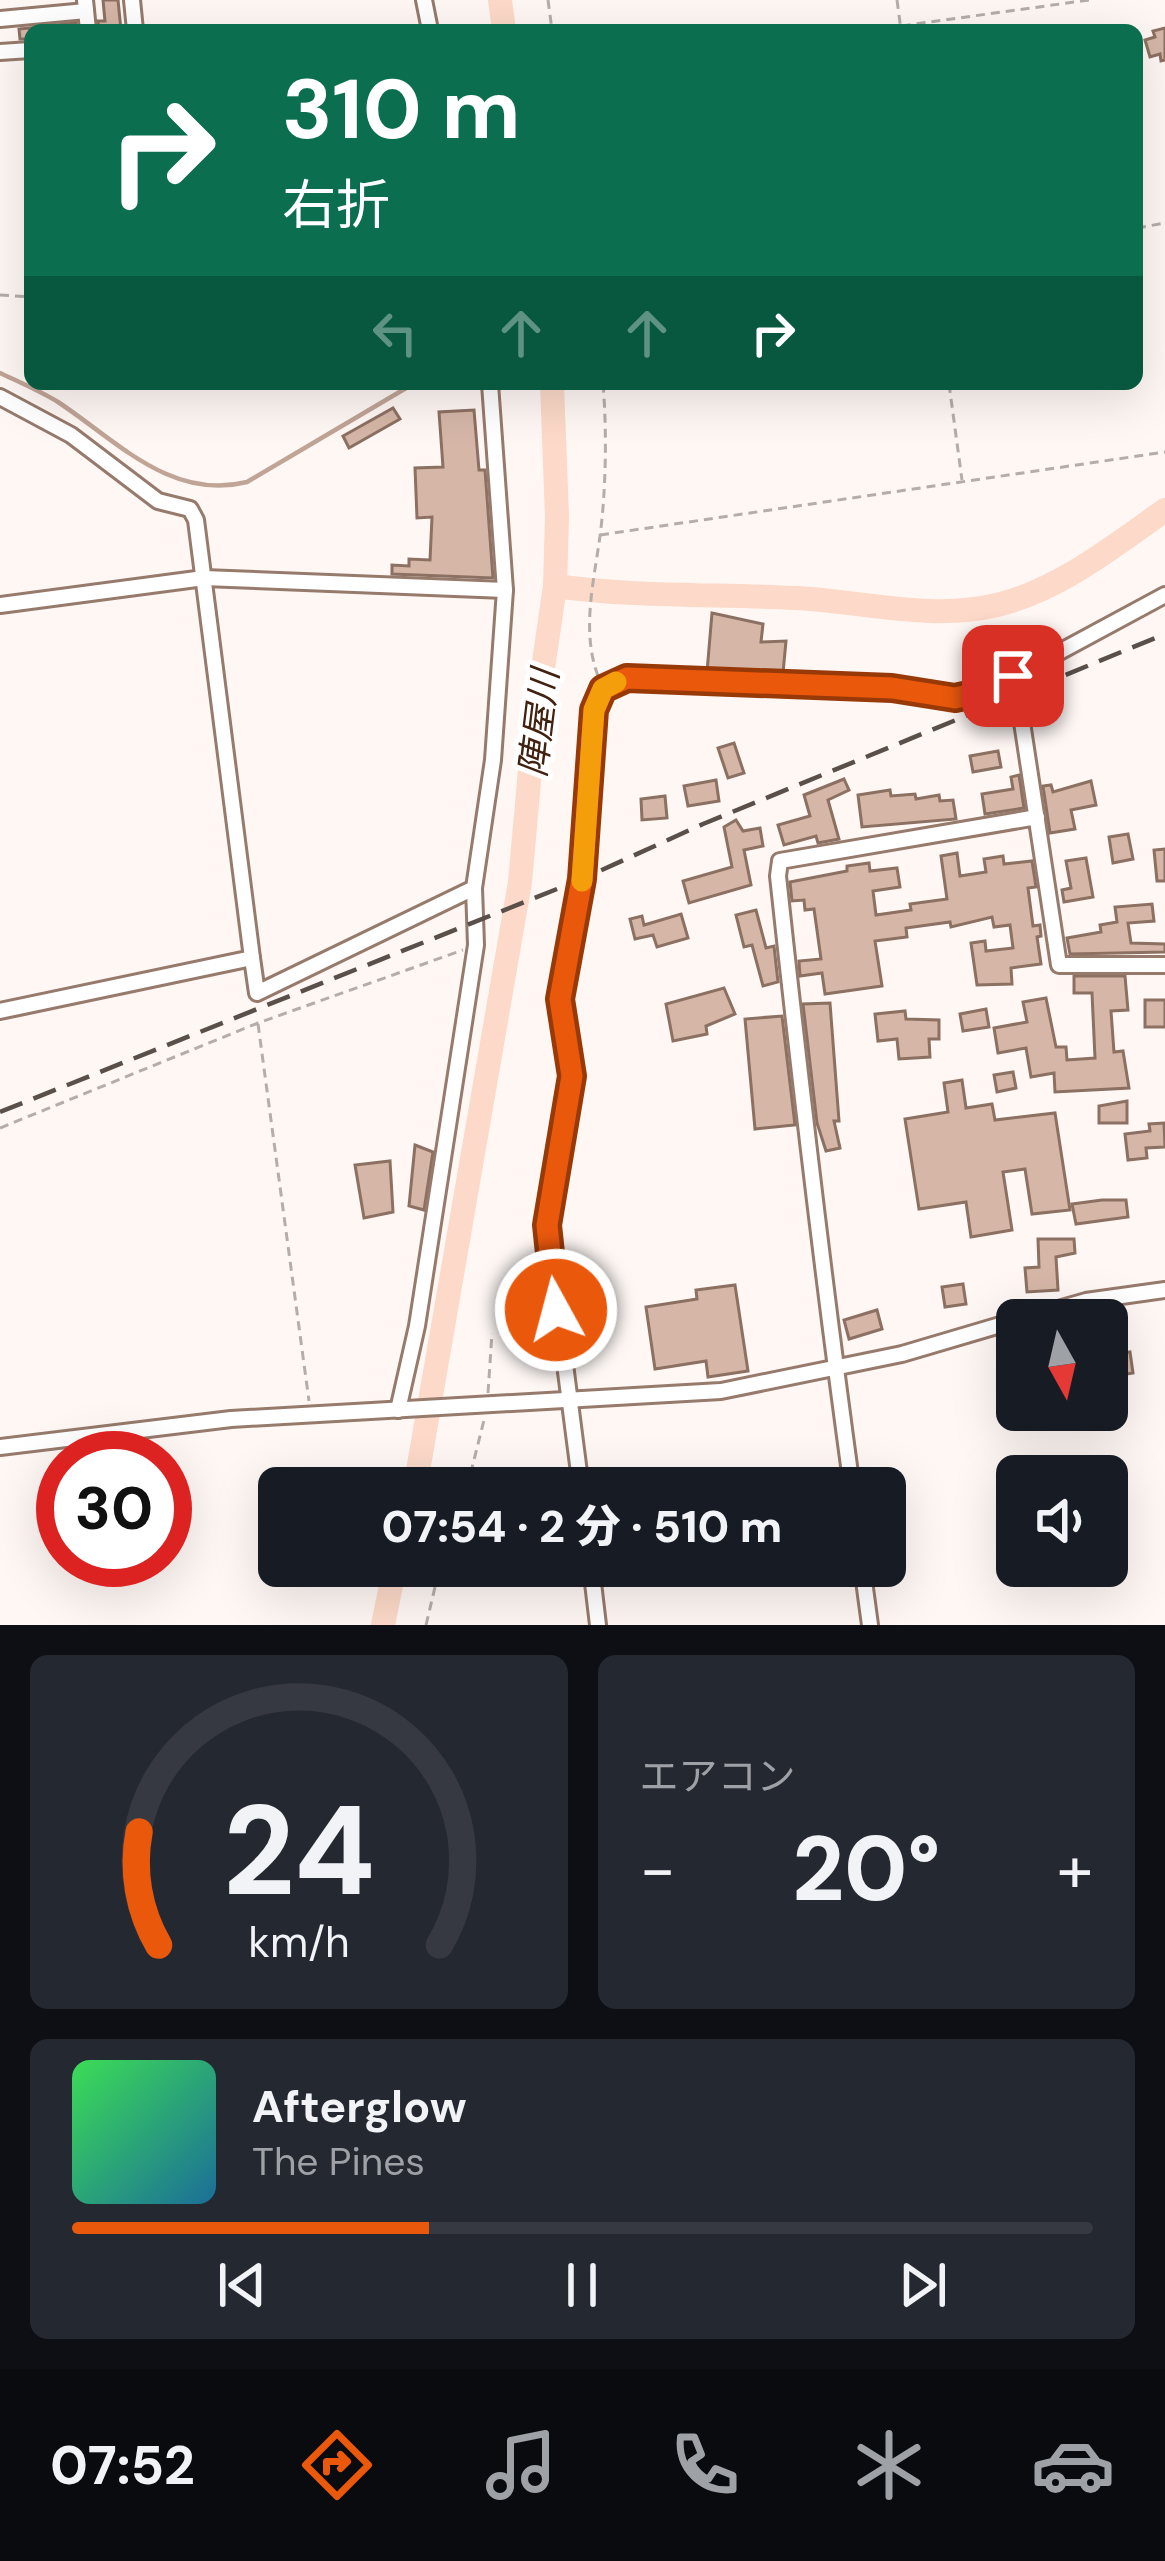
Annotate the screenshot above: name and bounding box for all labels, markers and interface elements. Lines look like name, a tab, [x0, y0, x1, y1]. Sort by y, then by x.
text: 310 m	[282, 55, 521, 164]
icon: right	[84, 72, 240, 228]
text: 右折	[282, 170, 390, 241]
icon: left	[362, 300, 428, 366]
icon: ahead	[488, 300, 554, 366]
icon: ahead	[614, 300, 680, 366]
icon: right	[740, 300, 806, 366]
pin	[962, 625, 1064, 727]
icon: arrive	[980, 643, 1046, 709]
water label: 陣屋川	[509, 663, 569, 779]
position arrow	[493, 1247, 619, 1373]
north arrow	[996, 1299, 1128, 1431]
map controls	[996, 1299, 1128, 1587]
speed limit sign: 30	[36, 1431, 192, 1587]
button: sound	[996, 1455, 1128, 1587]
text: 07:54 · 2 分 · 510 m	[382, 1497, 782, 1556]
text: エアコン	[640, 1751, 796, 1802]
text: 24	[223, 1770, 375, 1933]
text: 20°	[792, 1811, 940, 1928]
text: −	[640, 1827, 676, 1912]
text: +	[1057, 1827, 1093, 1912]
text: km/h	[248, 1914, 349, 1970]
text: Afterglow	[252, 2077, 467, 2136]
text: The Pines	[252, 2136, 425, 2187]
icon: previous	[209, 2252, 275, 2318]
icon: pause	[549, 2252, 615, 2318]
icon: next	[890, 2252, 956, 2318]
icon: directions	[295, 2423, 379, 2507]
icon: music	[479, 2423, 563, 2507]
icon: phone	[663, 2423, 747, 2507]
icon: climate	[847, 2423, 931, 2507]
icon: car	[1031, 2423, 1115, 2507]
text: 07:52	[50, 2430, 195, 2501]

